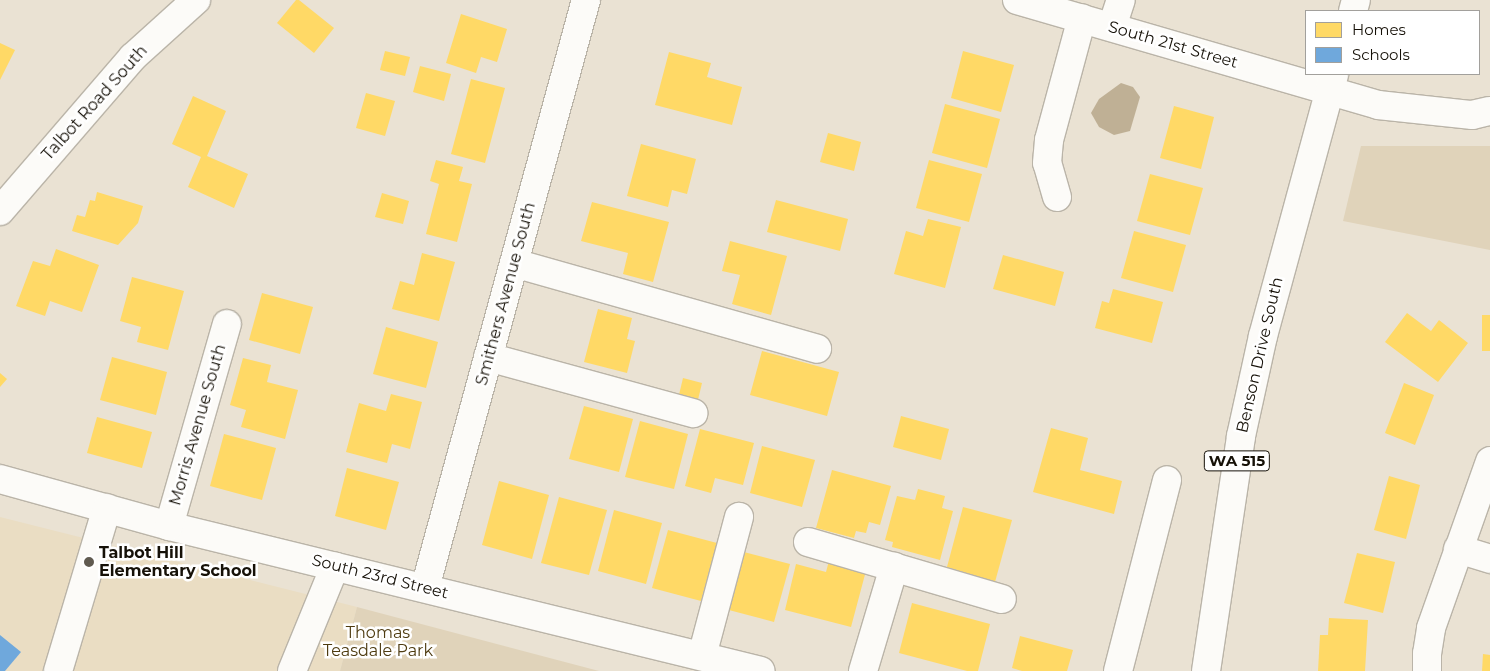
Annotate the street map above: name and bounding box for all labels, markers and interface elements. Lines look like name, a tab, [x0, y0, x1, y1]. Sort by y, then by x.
legend	[1305, 10, 1480, 75]
street label: South 21st Street	[1106, 17, 1240, 73]
text: Homes	[1352, 20, 1406, 39]
street label: Talbot Road South	[38, 42, 152, 164]
text: Schools	[1352, 45, 1410, 64]
street label: Smithers Avenue South	[472, 200, 540, 388]
street label: Benson Drive South	[1233, 275, 1287, 435]
street label: Morris Avenue South	[166, 342, 230, 508]
road number: WA 515	[1203, 448, 1271, 474]
place label: Talbot Hill Elementary School	[99, 543, 257, 581]
street label: South 23rd Street	[310, 551, 450, 603]
marker: Talbot Hill Elementary School	[83, 556, 95, 568]
park label: Thomas Teasdale Park	[323, 623, 433, 661]

